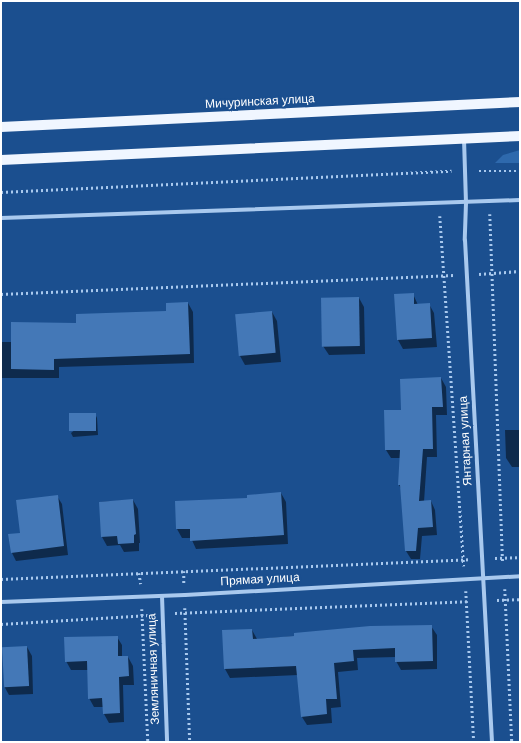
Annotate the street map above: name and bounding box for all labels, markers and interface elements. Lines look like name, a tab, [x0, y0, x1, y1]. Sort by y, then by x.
street label: Мичуринская улица	[205, 92, 315, 112]
street label: Янтарная улица	[456, 396, 476, 486]
street label: Прямая улица	[220, 571, 300, 589]
street label: Земляничная улица	[145, 613, 163, 725]

